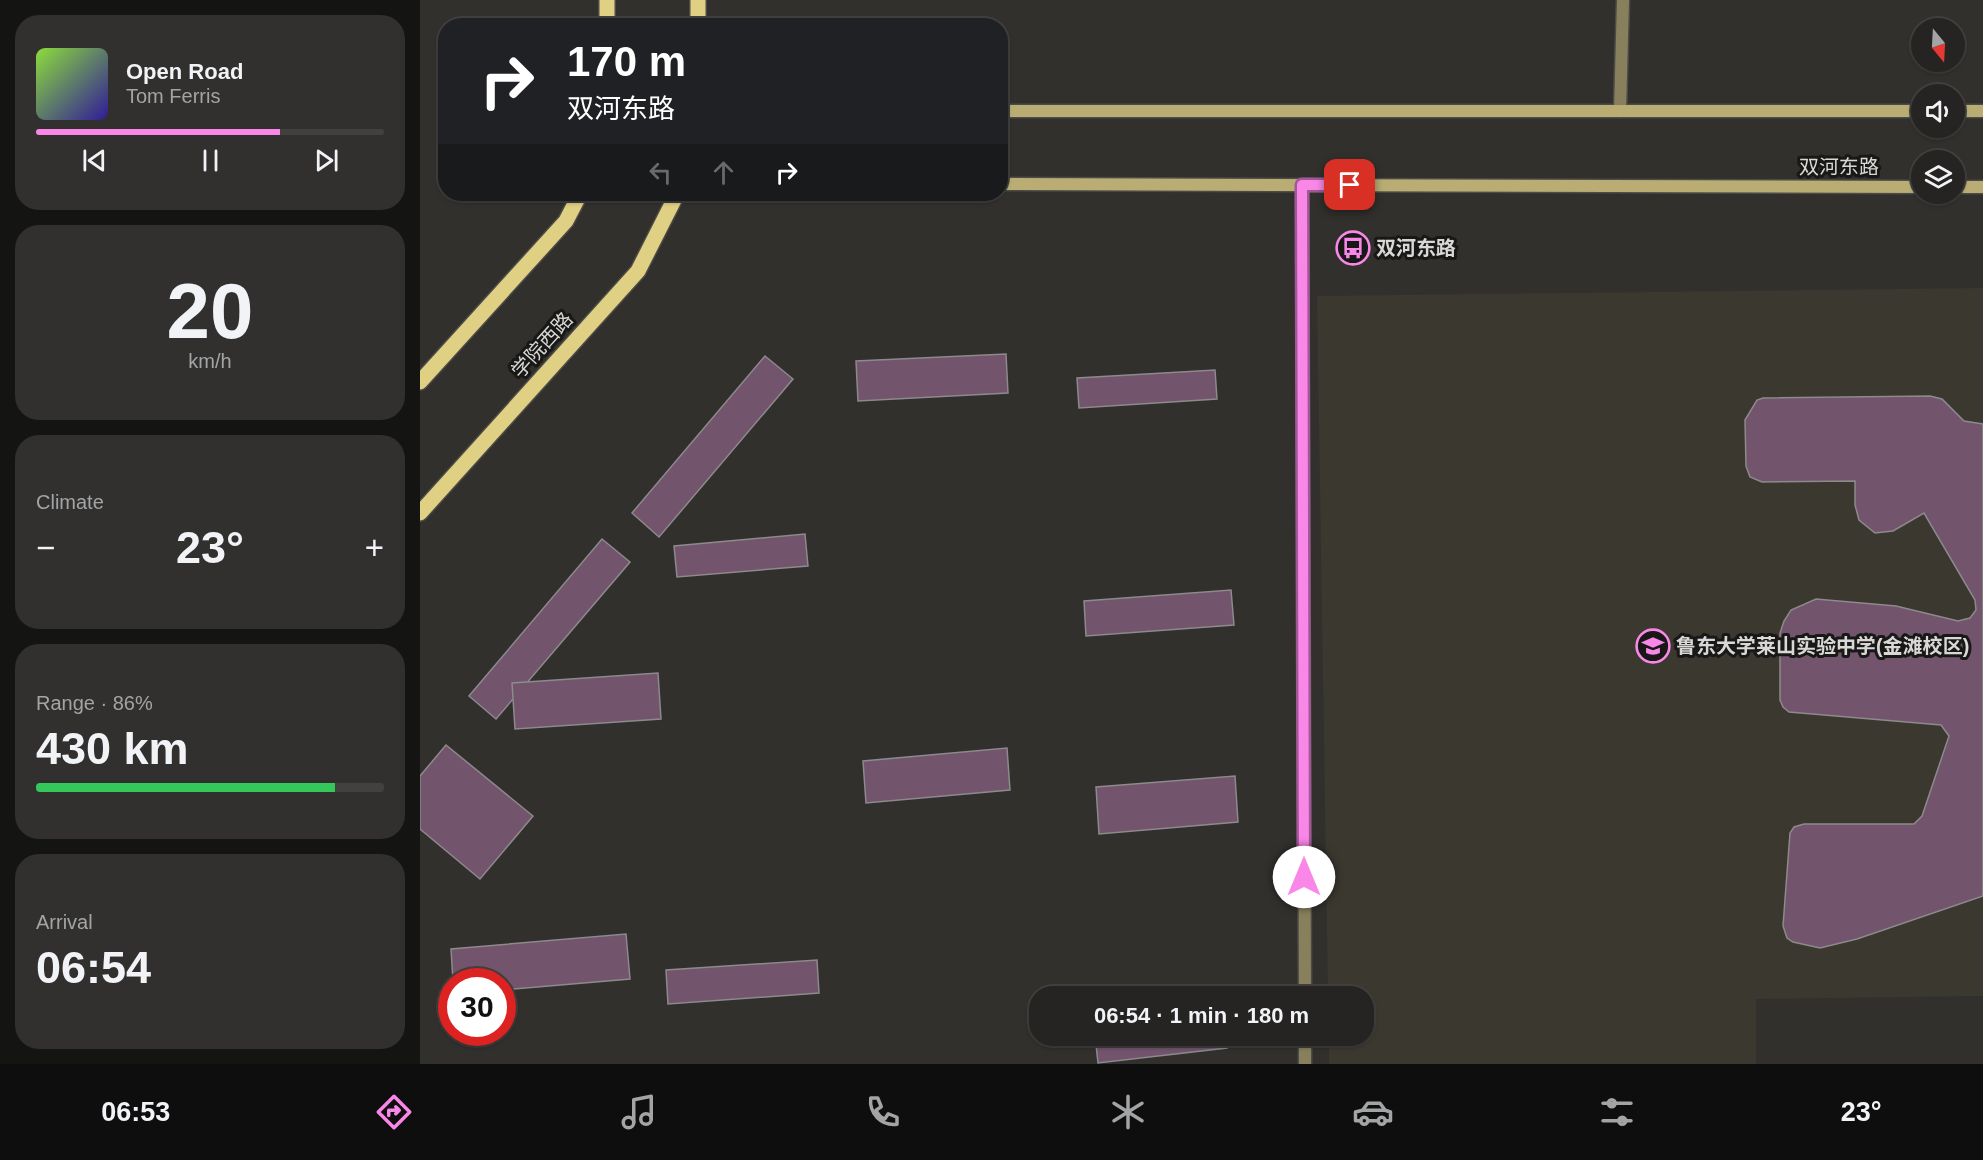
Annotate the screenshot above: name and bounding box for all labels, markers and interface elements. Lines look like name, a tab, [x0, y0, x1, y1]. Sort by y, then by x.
north arrow	[1911, 18, 1965, 72]
map controls	[1911, 18, 1965, 204]
text: 170 m	[567, 38, 686, 85]
icon: right	[468, 42, 546, 120]
text: Open Road	[126, 59, 243, 84]
button: sound	[1911, 84, 1965, 138]
text: Tom Ferris	[126, 85, 220, 107]
text: 双河东路	[567, 94, 675, 124]
icon: previous	[78, 144, 111, 177]
icon: pause	[194, 144, 227, 177]
icon: next	[310, 144, 343, 177]
button: layers	[1911, 150, 1965, 204]
icon: left	[644, 156, 677, 189]
icon: ahead	[707, 156, 740, 189]
icon: right	[770, 156, 803, 189]
street label: 双河东路	[1799, 156, 1879, 178]
pin	[1324, 159, 1375, 210]
icon: arrive	[1333, 168, 1366, 201]
bus stop icon: 双河东路	[1335, 230, 1371, 266]
place label: 双河东路	[1376, 237, 1456, 259]
text: 20	[167, 267, 253, 355]
street label: 学院西路	[507, 308, 577, 382]
text: km/h	[188, 350, 232, 372]
text: Climate	[36, 491, 104, 513]
text: 23°	[176, 522, 244, 573]
text: −	[36, 529, 55, 566]
text: +	[365, 529, 384, 566]
school or university icon: 鲁东大学莱山实验中学(金滩校区)	[1635, 628, 1671, 664]
place label: 鲁东大学莱山实验中学(金滩校区)	[1676, 635, 1969, 657]
text: Range · 86%	[36, 692, 153, 714]
text: 430 km	[36, 723, 189, 774]
position arrow	[1272, 845, 1336, 909]
text: Arrival	[36, 911, 93, 933]
text: 06:54	[36, 942, 151, 993]
speed limit sign: 30	[438, 968, 516, 1046]
text: 06:54 · 1 min · 180 m	[1094, 1003, 1309, 1028]
icon: directions	[373, 1091, 415, 1133]
icon: music	[618, 1091, 660, 1133]
icon: phone	[862, 1091, 904, 1133]
icon: climate	[1107, 1091, 1149, 1133]
icon: car	[1352, 1091, 1394, 1133]
icon: filters	[1596, 1091, 1638, 1133]
text: 06:53	[101, 1097, 170, 1127]
text: 23°	[1841, 1097, 1882, 1127]

